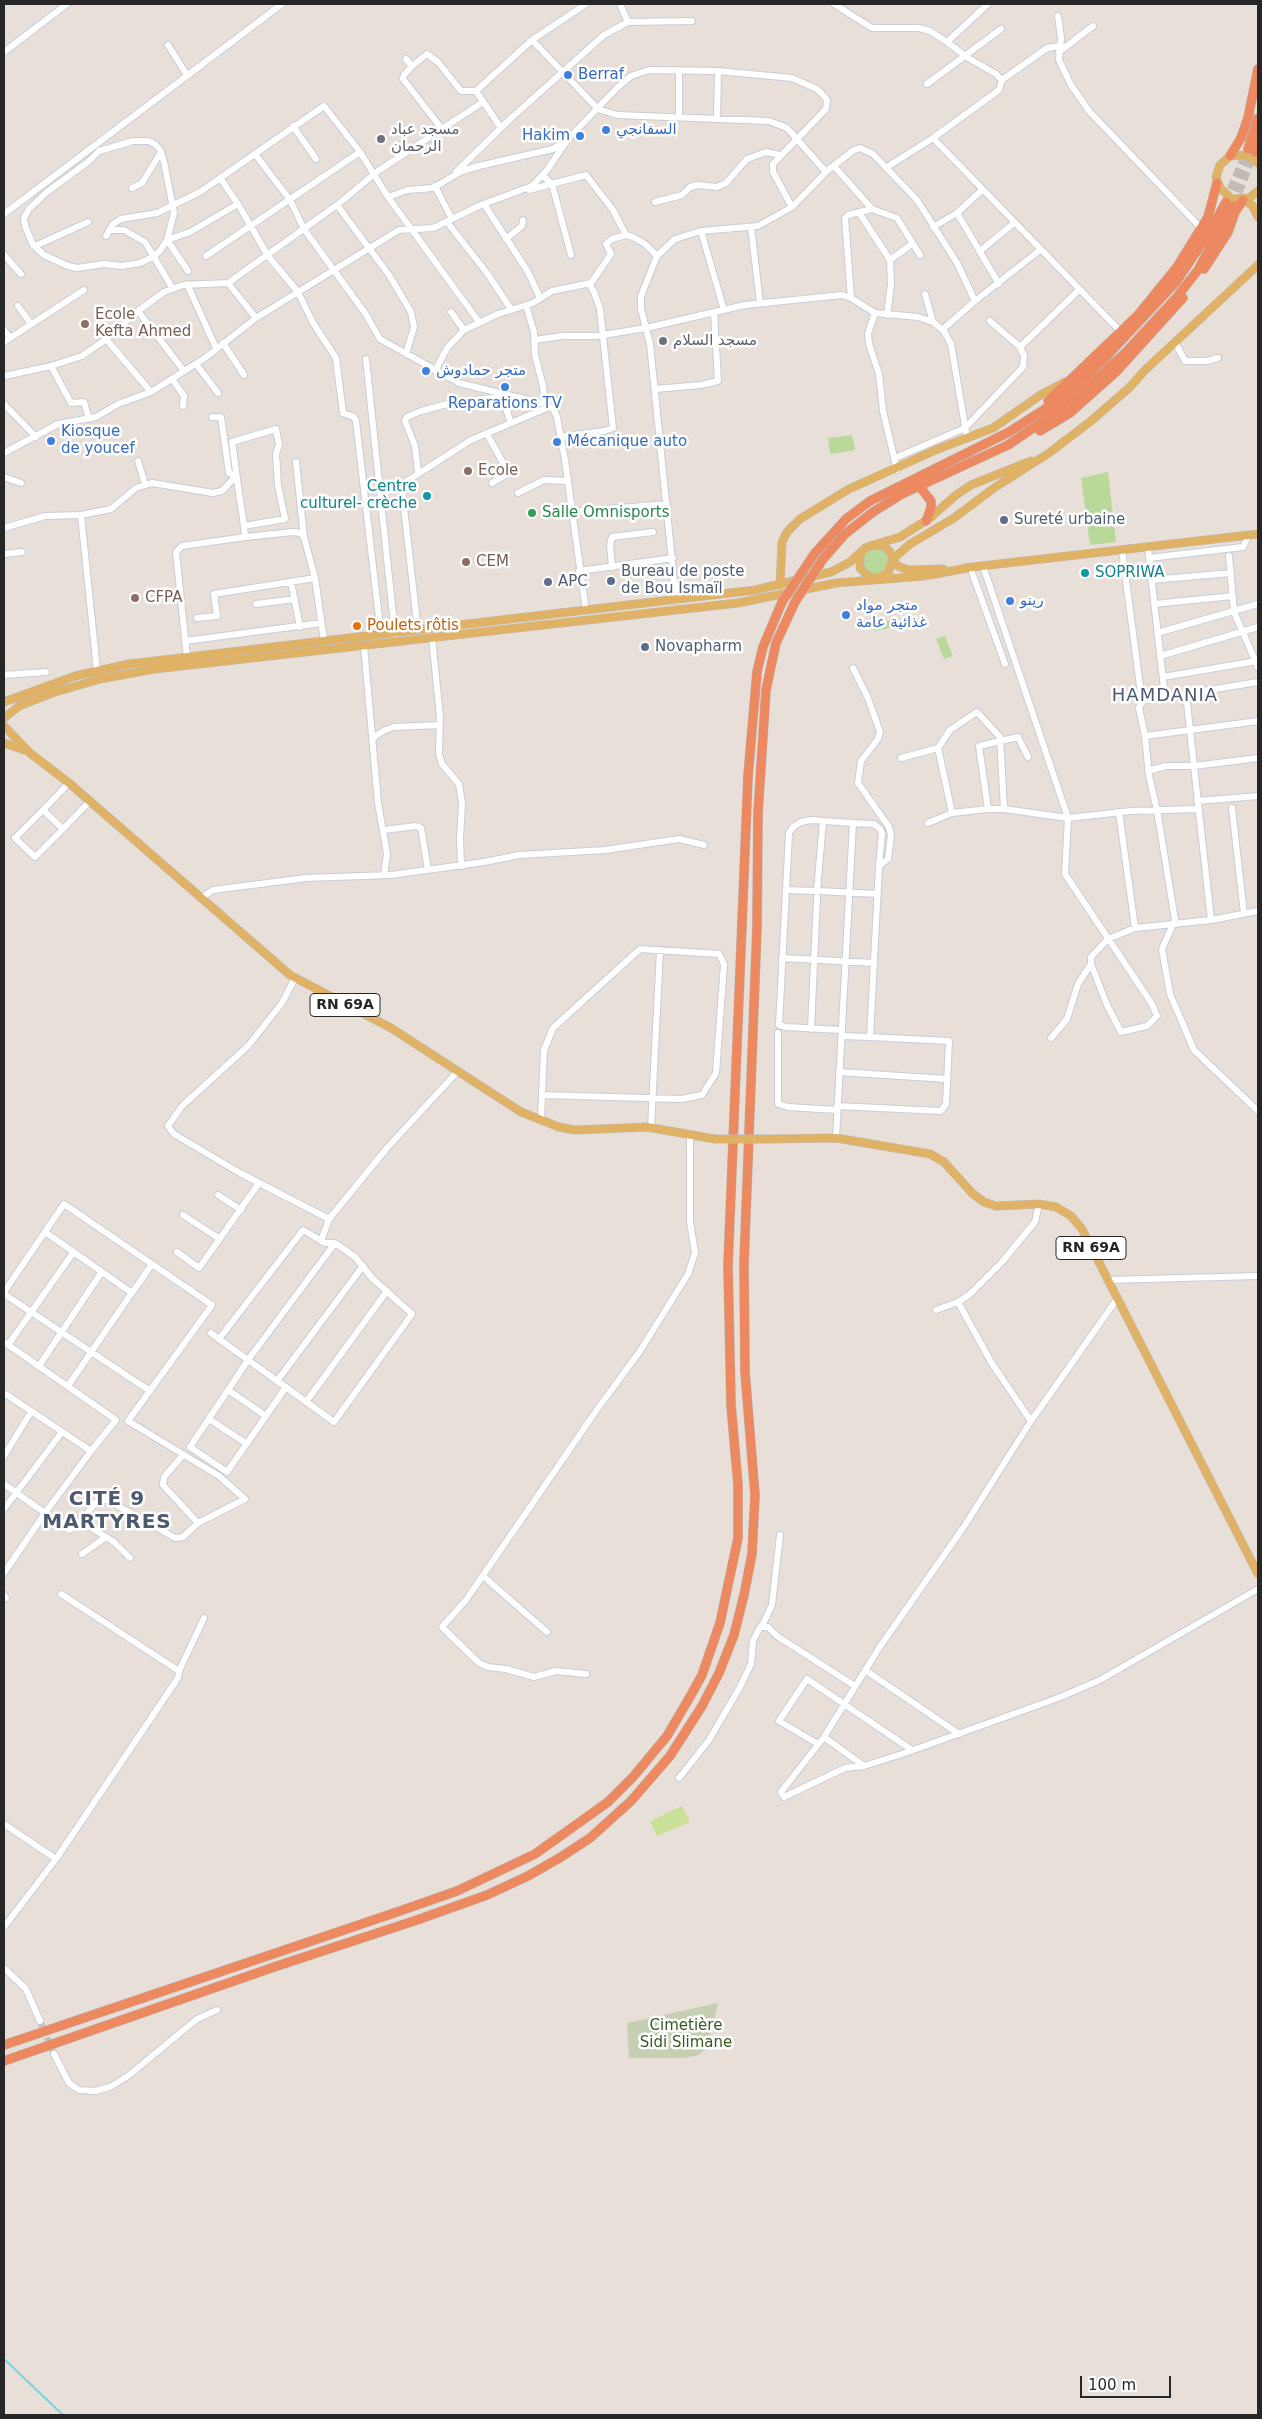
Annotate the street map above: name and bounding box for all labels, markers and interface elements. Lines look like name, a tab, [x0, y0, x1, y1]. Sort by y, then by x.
place label: Berraf	[578, 66, 624, 84]
marker: Berraf	[562, 69, 574, 81]
place label: مسجد عباد الرحمان	[391, 121, 459, 156]
place label: السفانجي	[616, 121, 677, 139]
marker: السفانجي	[600, 124, 612, 136]
place label: Hakim	[522, 127, 570, 145]
marker: Hakim	[574, 130, 586, 142]
marker: مسجد عباد الرحمان	[375, 133, 387, 145]
place label: Ecole Kefta Ahmed	[95, 306, 191, 341]
marker: Ecole Kefta Ahmed	[79, 318, 91, 330]
place label: مسجد السلام	[673, 332, 757, 350]
marker: مسجد السلام	[657, 335, 669, 347]
place label: متجر حمادوش	[436, 362, 526, 380]
marker: متجر حمادوش	[420, 365, 432, 377]
marker: Reparations TV	[499, 381, 511, 393]
place label: Reparations TV	[448, 395, 562, 413]
place label: Kiosque de youcef	[61, 423, 135, 458]
place label: Mécanique auto	[567, 433, 687, 451]
marker: Kiosque de youcef	[45, 435, 57, 447]
marker: Mécanique auto	[551, 436, 563, 448]
place label: Ecole	[478, 462, 518, 480]
marker: Ecole	[462, 465, 474, 477]
place label: Centre culturel- crèche	[300, 478, 417, 513]
marker: Centre culturel- crèche	[421, 490, 433, 502]
place label: Salle Omnisports	[542, 504, 670, 522]
marker: Salle Omnisports	[526, 507, 538, 519]
place label: Sureté urbaine	[1014, 511, 1125, 529]
marker: Sureté urbaine	[998, 514, 1010, 526]
place label: CEM	[476, 553, 509, 571]
marker: CEM	[460, 556, 472, 568]
place label: Bureau de poste de Bou Ismaïl	[621, 563, 744, 598]
place label: SOPRIWA	[1095, 564, 1164, 582]
marker: SOPRIWA	[1079, 567, 1091, 579]
place label: APC	[558, 573, 588, 591]
marker: Bureau de poste de Bou Ismaïl	[605, 575, 617, 587]
marker: APC	[542, 576, 554, 588]
place label: CFPA	[145, 589, 182, 607]
marker: CFPA	[129, 592, 141, 604]
place label: رينو	[1020, 592, 1044, 610]
marker: رينو	[1004, 595, 1016, 607]
place label: متجر مواد غذائية عامة	[856, 597, 927, 632]
marker: متجر مواد غذائية عامة	[840, 609, 852, 621]
place label: Poulets rôtis	[367, 617, 459, 635]
marker: Poulets rôtis	[351, 620, 363, 632]
place label: Novapharm	[655, 638, 742, 656]
marker: Novapharm	[639, 641, 651, 653]
district label: HAMDANIA	[1111, 685, 1219, 707]
road number: RN 69A	[310, 994, 380, 1016]
road number: RN 69A	[1056, 1236, 1126, 1260]
district label: CITÉ 9 MARTYRES	[41, 1488, 173, 1535]
park label: Cimetière Sidi Slimane	[640, 2017, 732, 2052]
scale bar	[1082, 2366, 1173, 2398]
text: 100 m	[1088, 2376, 1136, 2394]

